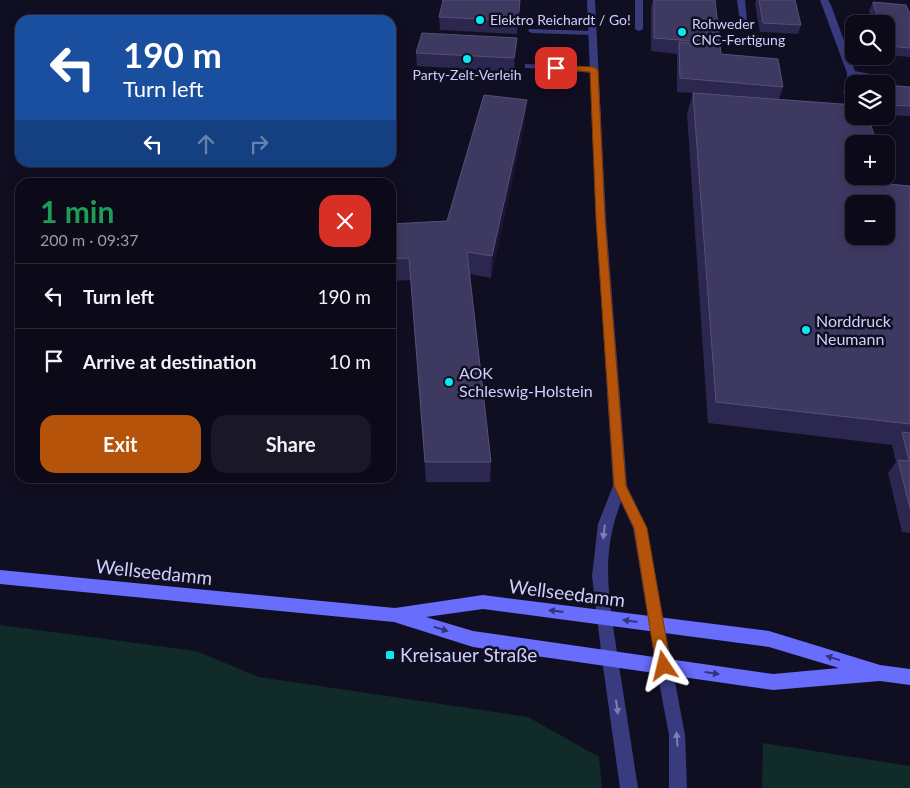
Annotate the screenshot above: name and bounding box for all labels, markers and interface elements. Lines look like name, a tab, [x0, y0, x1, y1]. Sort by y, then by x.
place label: Elektro Reichardt / Go!	[490, 11, 631, 28]
marker: Elektro Reichardt / Go!	[474, 14, 486, 26]
place label: Rohweder CNC-Fertigung	[692, 15, 785, 48]
map controls	[845, 15, 895, 245]
button: search	[845, 15, 895, 65]
marker: Rohweder CNC-Fertigung	[676, 26, 688, 38]
text: 190 m	[123, 33, 222, 75]
icon: left	[40, 35, 105, 100]
pin	[535, 47, 577, 89]
marker: Party-Zelt-Verleih	[461, 53, 473, 65]
icon: arrive	[542, 54, 570, 82]
place label: Party-Zelt-Verleih	[413, 66, 521, 83]
text: Turn left	[123, 75, 204, 102]
button: layers	[845, 75, 895, 125]
icon: left	[139, 130, 167, 158]
icon: ahead	[192, 130, 220, 158]
icon: right	[245, 130, 273, 158]
button: +	[845, 135, 895, 185]
text: 1 min	[40, 193, 114, 229]
button: close	[319, 195, 371, 247]
button: −	[845, 195, 895, 245]
text: 200 m · 09:37	[40, 230, 139, 249]
icon: left	[40, 282, 68, 310]
text: Turn left	[83, 285, 154, 308]
text: 190 m	[317, 285, 371, 308]
place label: Norddruck Neumann	[816, 311, 892, 348]
marker: Norddruck Neumann	[800, 324, 812, 336]
icon: arrive	[40, 347, 68, 375]
text: Arrive at destination	[83, 350, 256, 373]
text: 10 m	[328, 350, 371, 373]
place label: AOK Schleswig-Holstein	[459, 363, 593, 400]
marker: AOK Schleswig-Holstein	[443, 376, 455, 388]
button: Exit	[40, 415, 201, 473]
button: Share	[211, 415, 371, 473]
one-way arrow	[600, 524, 608, 540]
street label: Wellseedamm	[95, 554, 214, 589]
street label: Wellseedamm	[507, 574, 627, 611]
one-way arrow	[548, 607, 564, 615]
one-way arrow	[622, 617, 638, 625]
one-way arrow	[433, 626, 448, 633]
position arrow	[637, 639, 689, 691]
place label: Kreisauer Straße	[400, 643, 537, 666]
marker: Kreisauer Straße	[384, 649, 396, 661]
one-way arrow	[826, 654, 841, 662]
one-way arrow	[704, 669, 720, 677]
one-way arrow	[613, 699, 621, 715]
one-way arrow	[672, 731, 680, 747]

